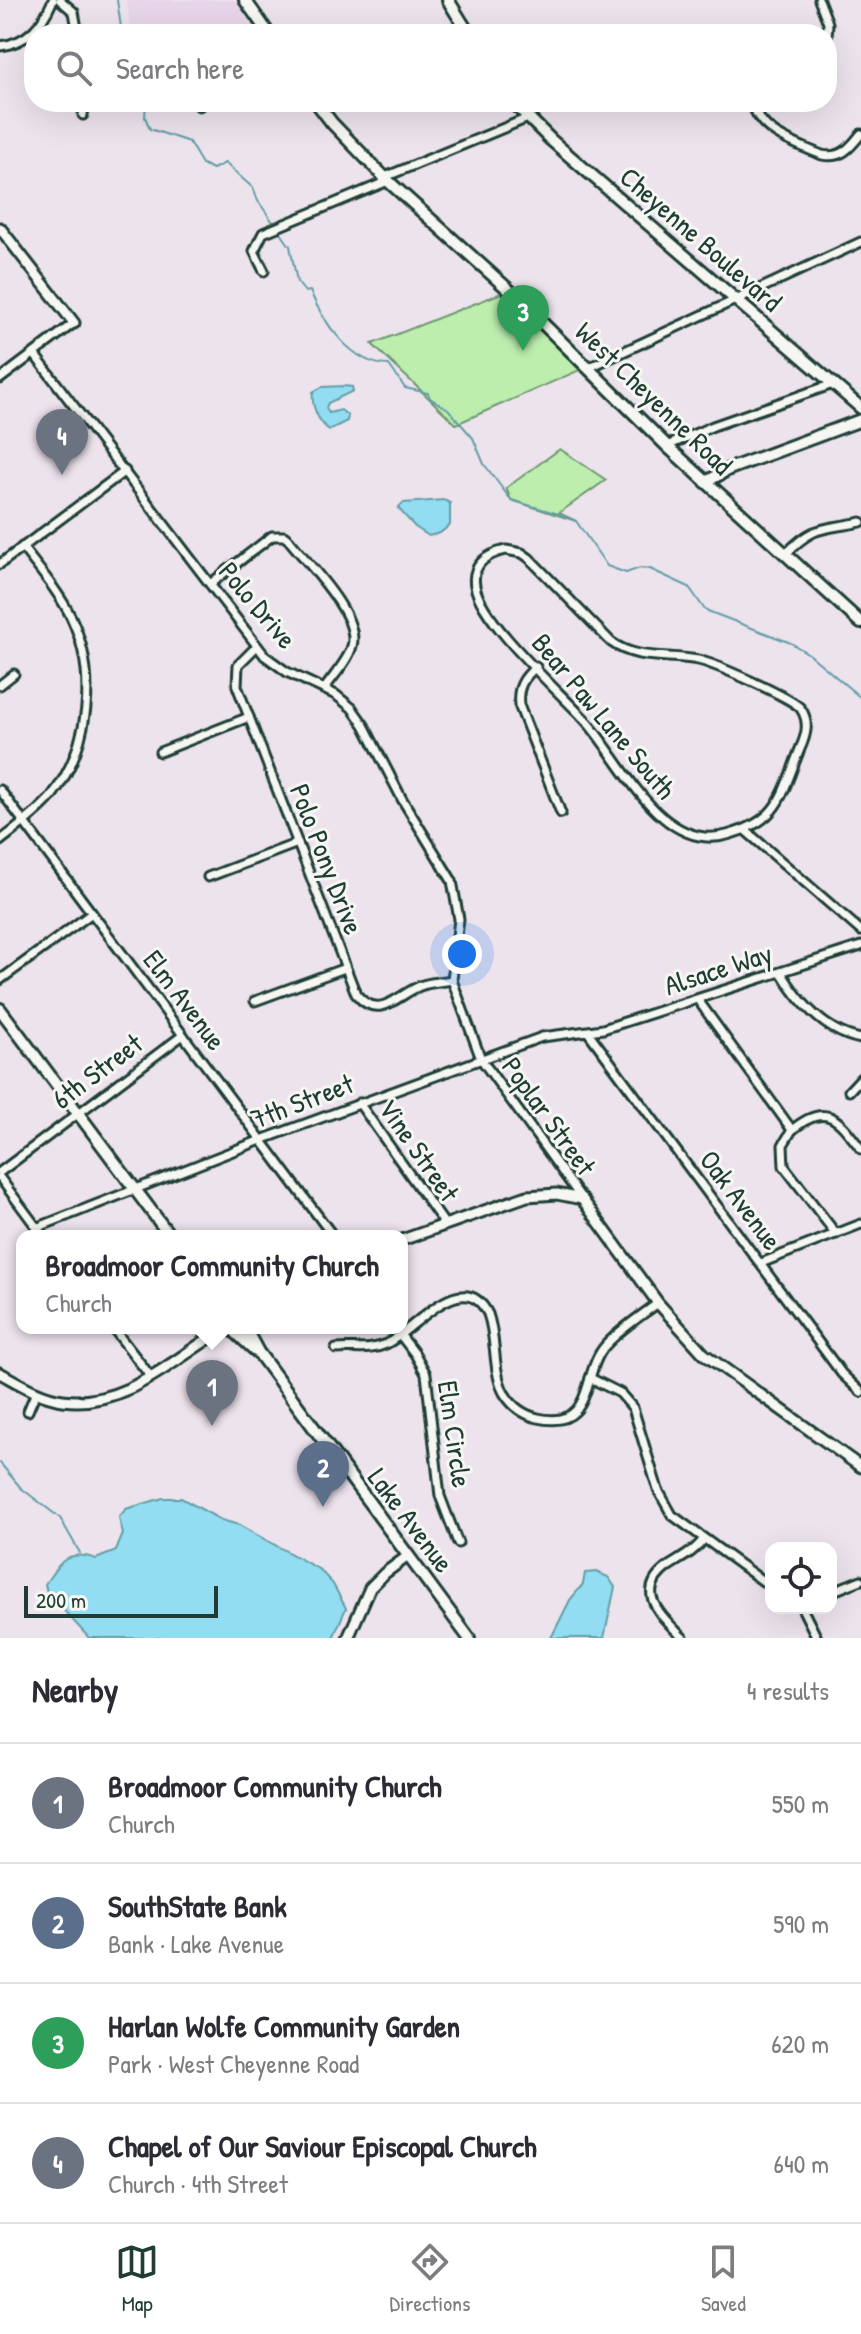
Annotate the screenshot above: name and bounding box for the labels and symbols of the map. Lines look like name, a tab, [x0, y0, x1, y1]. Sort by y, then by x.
street label: Cheyenne Boulevard	[612, 158, 790, 320]
pin: 3	[497, 285, 549, 351]
street label: West Cheyenne Road	[567, 313, 741, 483]
pin: 4	[36, 409, 88, 475]
street label: Polo Drive	[210, 553, 306, 657]
street label: Bear Paw Lane South	[523, 625, 685, 807]
street label: Polo Pony Drive	[281, 778, 373, 940]
your location	[442, 934, 482, 974]
street label: Alsace Way	[659, 934, 777, 1004]
street label: Elm Avenue	[135, 942, 235, 1058]
street label: 6th Street	[44, 1024, 150, 1118]
street label: Poplar Street	[493, 1049, 605, 1183]
street label: 7th Street	[245, 1064, 359, 1138]
street label: Vine Street	[370, 1091, 468, 1209]
street label: Oak Avenue	[691, 1142, 791, 1258]
pin: 1	[186, 1360, 238, 1426]
street label: Elm Circle	[429, 1378, 481, 1490]
pin: 2	[297, 1441, 349, 1507]
street label: Lake Avenue	[359, 1460, 463, 1580]
scale bar	[24, 1582, 218, 1618]

